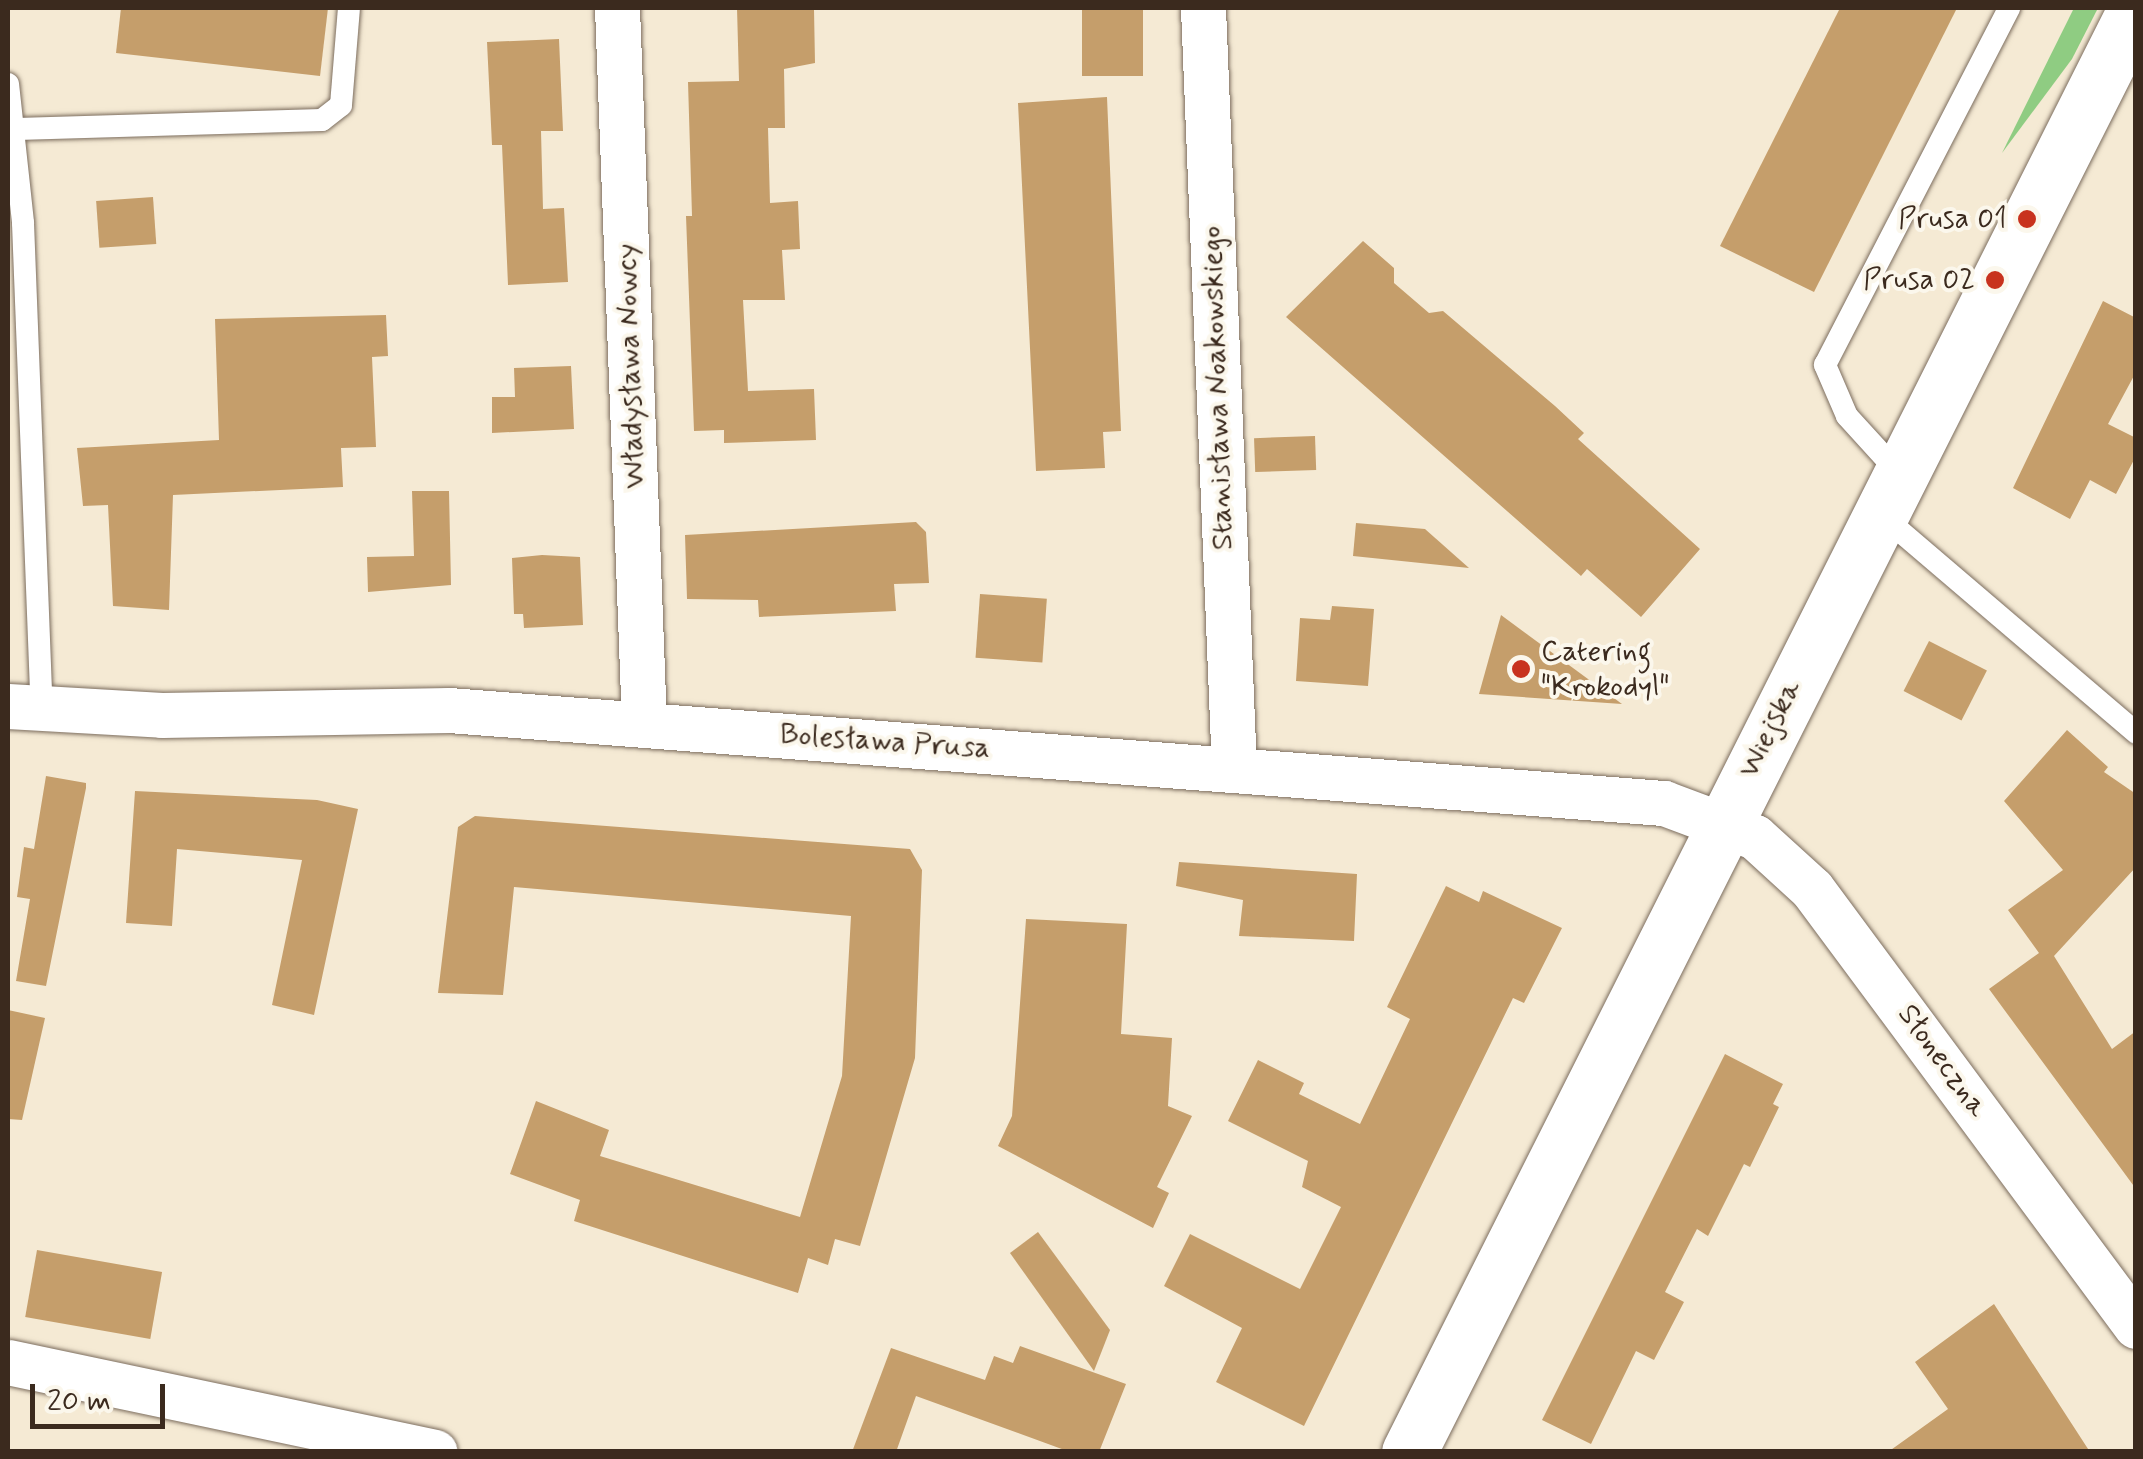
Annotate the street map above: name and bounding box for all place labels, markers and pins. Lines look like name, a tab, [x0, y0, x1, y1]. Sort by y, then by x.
place label: Prusa 01	[1898, 201, 2007, 237]
marker: Prusa 01	[2016, 208, 2038, 230]
place label: Prusa 02	[1863, 262, 1975, 298]
marker: Prusa 02	[1984, 269, 2006, 291]
place label: Catering "Krokodyl"	[1541, 634, 1669, 704]
marker: Catering "Krokodyl"	[1510, 658, 1532, 680]

